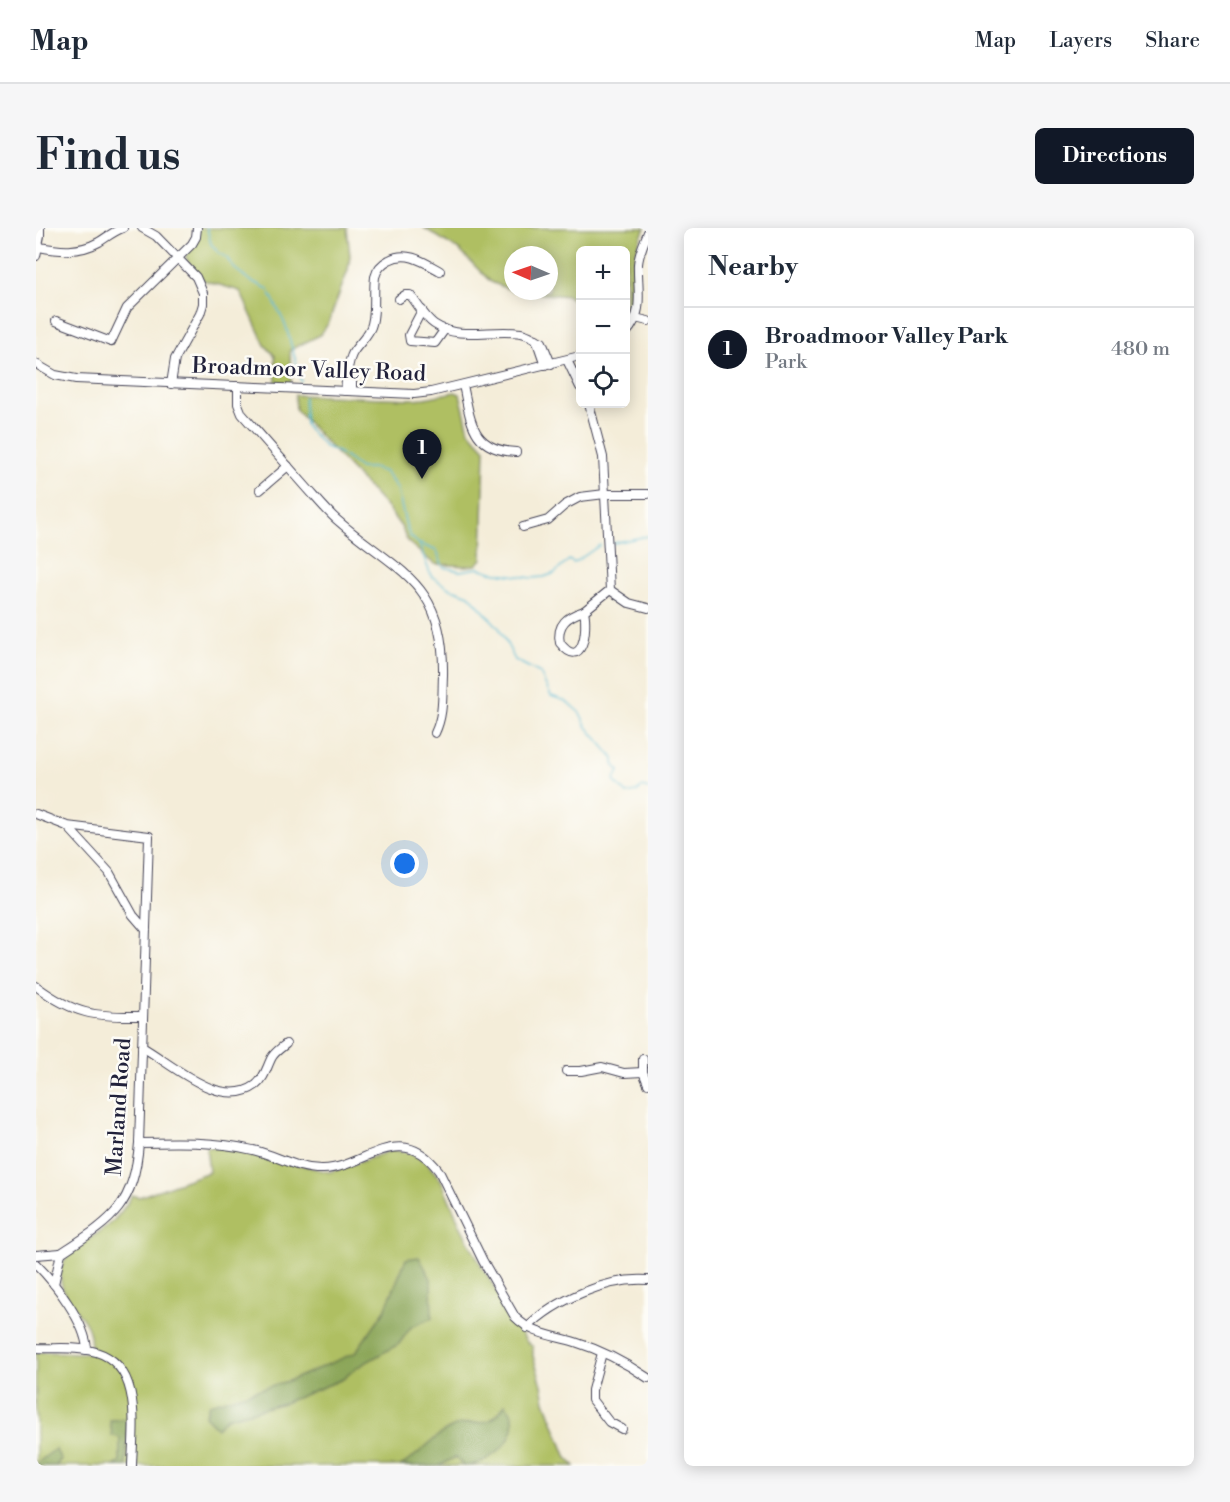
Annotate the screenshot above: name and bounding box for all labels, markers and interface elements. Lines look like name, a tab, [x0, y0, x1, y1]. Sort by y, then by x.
text: Map	[30, 24, 89, 59]
text: Map	[975, 28, 1016, 54]
text: Layers	[1049, 28, 1112, 54]
text: Share	[1145, 28, 1200, 54]
button: Directions	[1035, 128, 1194, 184]
text: Find us	[36, 130, 180, 183]
north arrow	[504, 246, 558, 300]
map controls	[576, 246, 630, 408]
button: +	[576, 246, 630, 300]
text: Nearby	[708, 251, 798, 283]
button: −	[576, 300, 630, 354]
text: Broadmoor Valley Park	[765, 323, 1008, 350]
text: 1	[723, 337, 732, 362]
text: 480 m	[1111, 337, 1170, 362]
text: Park	[765, 350, 807, 375]
street label: Broadmoor Valley Road	[191, 352, 427, 388]
button: locate	[576, 354, 630, 408]
pin: 1	[402, 430, 442, 479]
your location	[390, 849, 419, 878]
street label: Marland Road	[101, 1036, 137, 1177]

